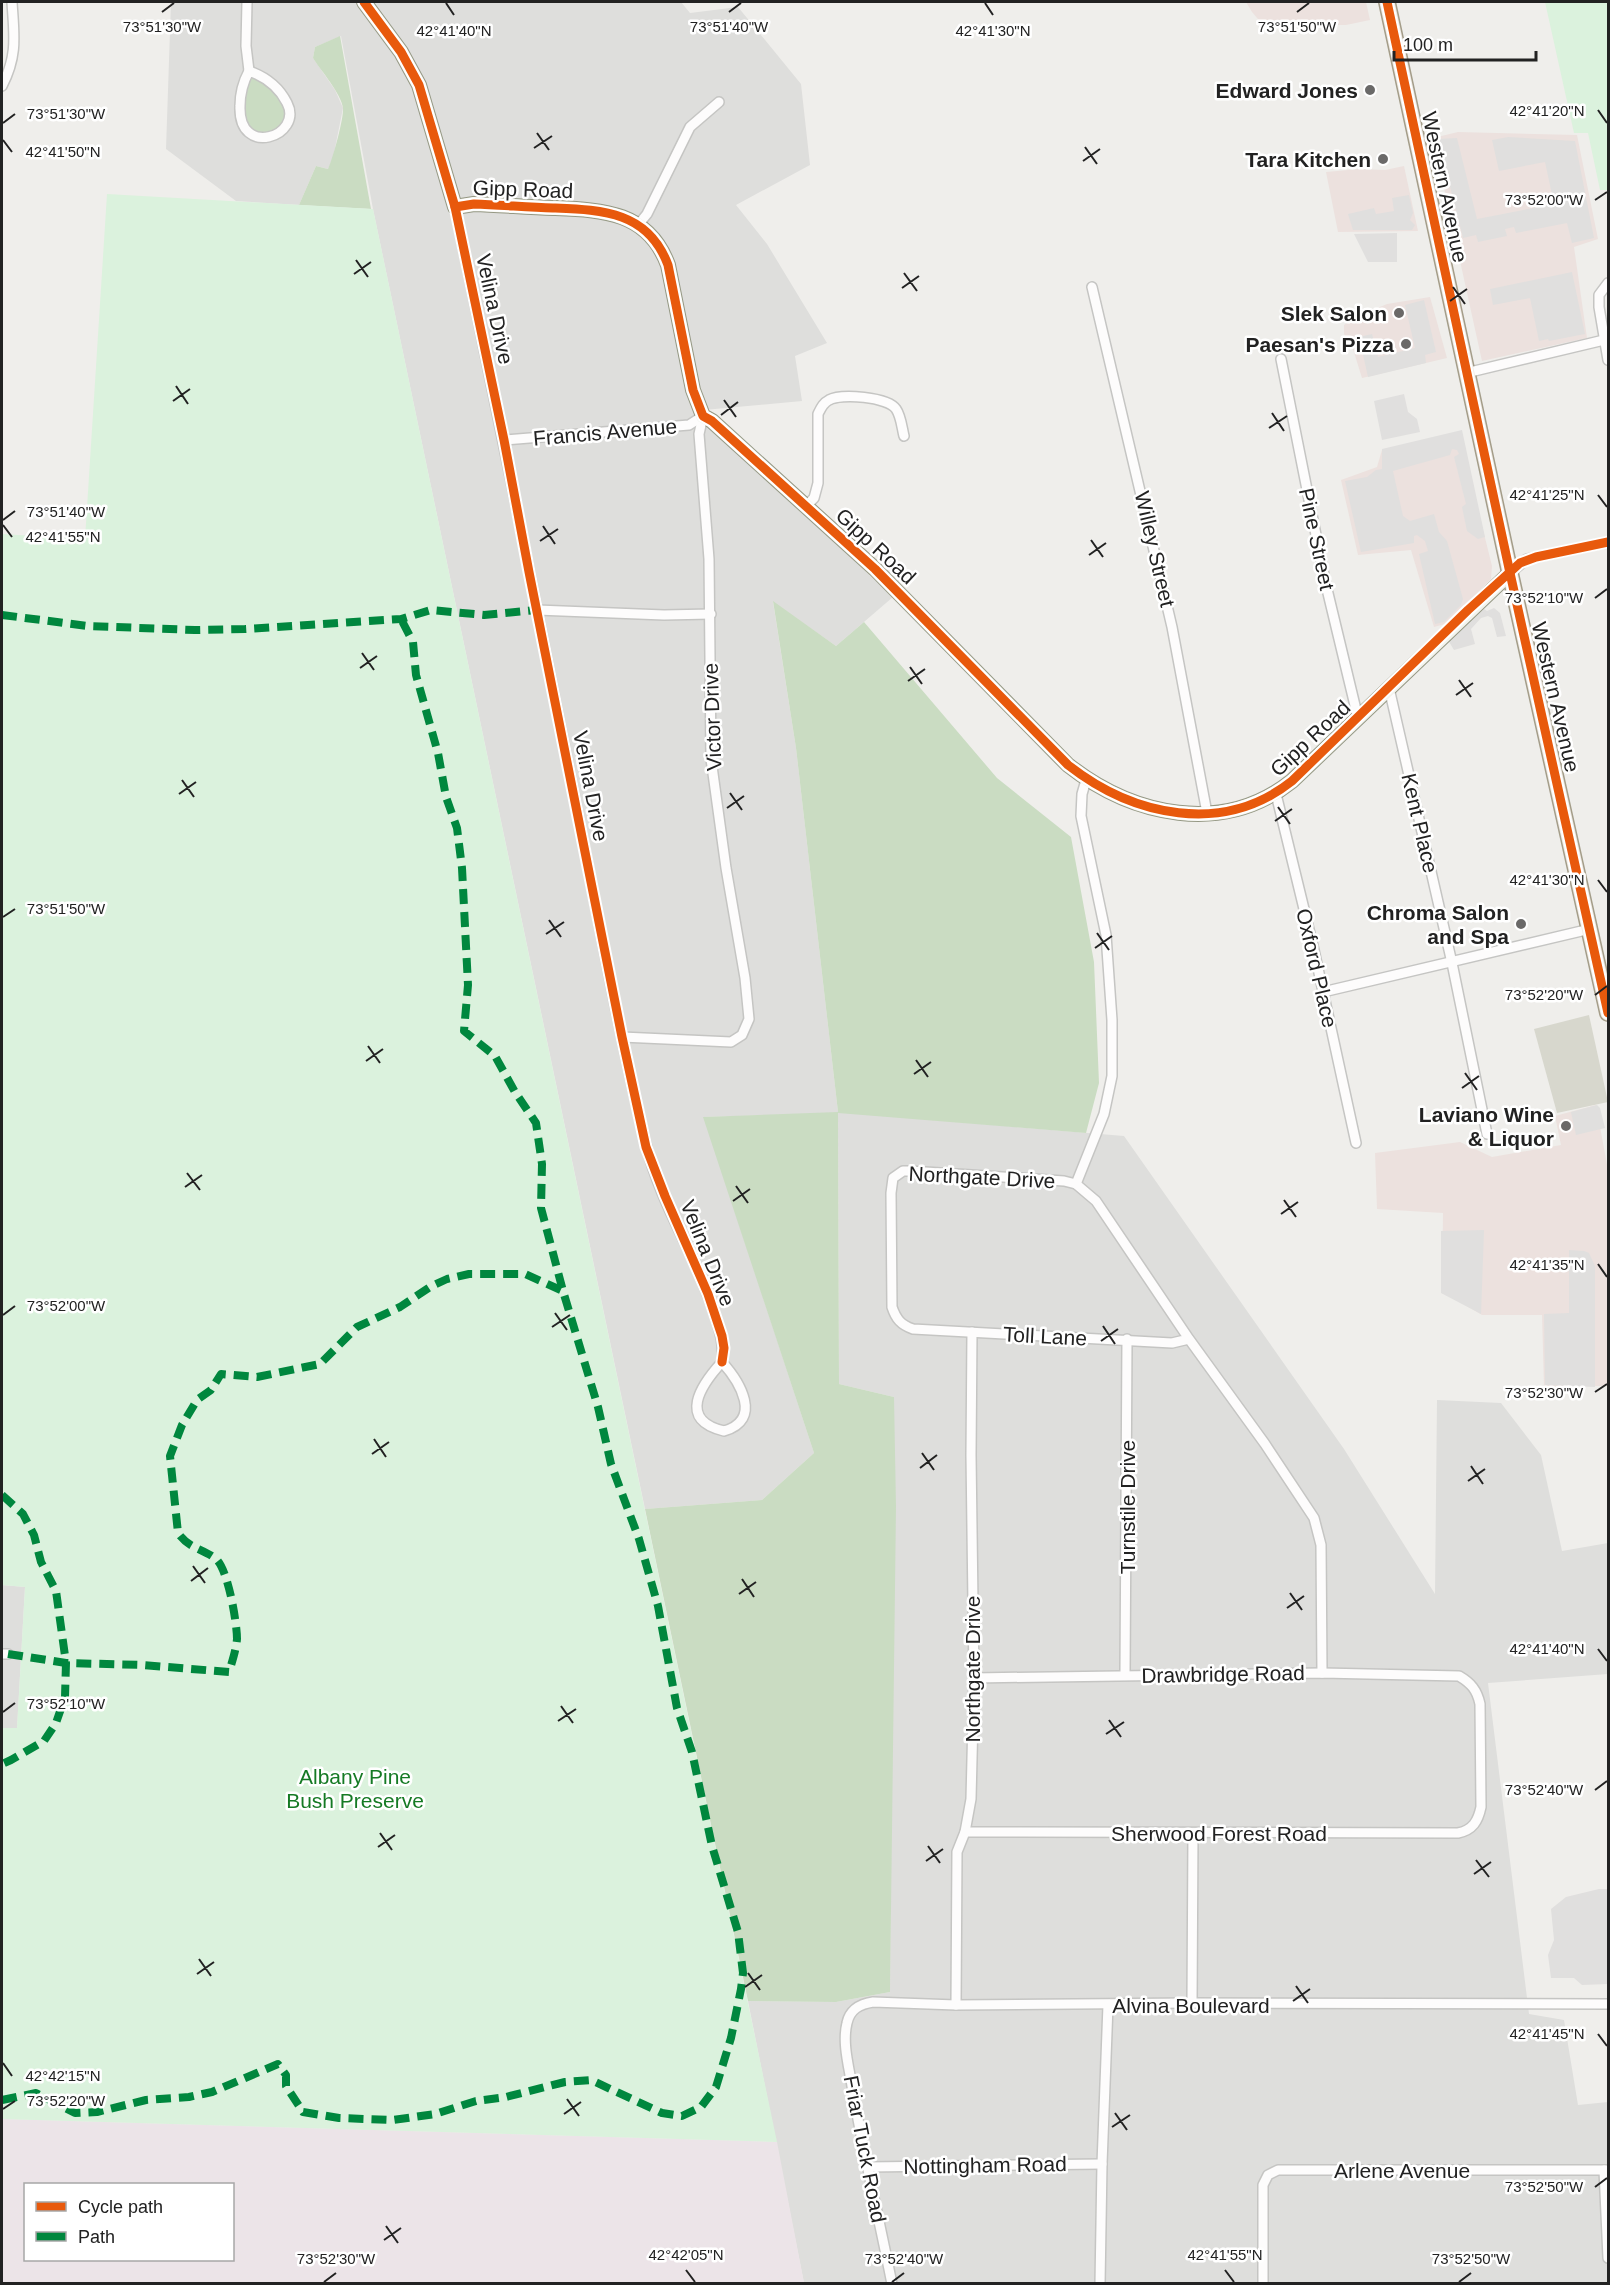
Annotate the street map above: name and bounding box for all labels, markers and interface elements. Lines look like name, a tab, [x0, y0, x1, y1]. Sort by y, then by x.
text: 73°51'30"W	[123, 18, 202, 35]
text: 73°51'40"W	[690, 18, 769, 35]
text: 73°51'50"W	[1258, 18, 1337, 35]
text: 42°41'40"N	[416, 22, 492, 39]
text: 42°41'30"N	[955, 22, 1031, 39]
scale bar	[1394, 24, 1536, 62]
text: 100 m	[1403, 35, 1453, 55]
place label: Edward Jones	[1216, 79, 1358, 102]
marker: Edward Jones	[1363, 83, 1377, 97]
text: 42°41'20"N	[1509, 102, 1585, 119]
text: 73°51'30"W	[27, 105, 106, 122]
street label: Western Avenue	[1418, 110, 1472, 264]
text: 42°41'50"N	[25, 143, 101, 160]
place label: Tara Kitchen	[1245, 148, 1371, 171]
marker: Tara Kitchen	[1376, 152, 1390, 166]
street label: Gipp Road	[472, 176, 574, 202]
text: 73°52'00"W	[1505, 191, 1584, 208]
street label: Velina Drive	[472, 252, 518, 366]
place label: Slek Salon	[1281, 302, 1387, 325]
marker: Slek Salon	[1392, 306, 1406, 320]
place label: Paesan's Pizza	[1245, 333, 1394, 356]
marker: Paesan's Pizza	[1399, 337, 1413, 351]
street label: Francis Avenue	[532, 414, 678, 450]
street label: Pine Street	[1295, 486, 1339, 592]
text: 42°41'25"N	[1509, 486, 1585, 503]
street label: Willey Street	[1131, 489, 1179, 609]
text: 73°51'40"W	[27, 503, 106, 520]
street label: Gipp Road	[831, 503, 921, 589]
text: 42°41'55"N	[25, 528, 101, 545]
text: 73°52'10"W	[1505, 589, 1584, 606]
street label: Western Avenue	[1528, 620, 1584, 774]
street label: Victor Drive	[699, 663, 725, 771]
street label: Gipp Road	[1265, 695, 1355, 781]
street label: Velina Drive	[569, 729, 613, 843]
street label: Kent Place	[1397, 771, 1443, 875]
text: 42°41'30"N	[1509, 871, 1585, 888]
text: 73°51'50"W	[27, 900, 106, 917]
place label: Chroma Salon and Spa	[1367, 901, 1509, 948]
street label: Oxford Place	[1292, 906, 1342, 1030]
marker: Chroma Salon and Spa	[1514, 917, 1528, 931]
text: 73°52'20"W	[1505, 986, 1584, 1003]
place label: Laviano Wine & Liquor	[1419, 1103, 1554, 1150]
marker: Laviano Wine & Liquor	[1559, 1119, 1573, 1133]
street label: Northgate Drive	[908, 1162, 1056, 1192]
street label: Velina Drive	[676, 1197, 740, 1309]
text: 42°41'35"N	[1509, 1256, 1585, 1273]
text: 73°52'00"W	[27, 1297, 106, 1314]
street label: Toll Lane	[1002, 1322, 1088, 1350]
text: 73°52'30"W	[1505, 1384, 1584, 1401]
street label: Turnstile Drive	[1116, 1440, 1139, 1574]
street label: Northgate Drive	[961, 1595, 984, 1743]
text: 42°41'40"N	[1509, 1640, 1585, 1657]
street label: Drawbridge Road	[1141, 1661, 1305, 1687]
text: 73°52'10"W	[27, 1695, 106, 1712]
park label: Albany Pine Bush Preserve	[286, 1765, 424, 1812]
text: 73°52'40"W	[1505, 1781, 1584, 1798]
street label: Sherwood Forest Road	[1111, 1822, 1327, 1845]
street label: Alvina Boulevard	[1112, 1994, 1270, 2017]
text: 42°41'45"N	[1509, 2025, 1585, 2042]
text: 42°42'15"N	[25, 2067, 101, 2084]
street label: Friar Tuck Road	[839, 2073, 891, 2225]
text: 73°52'20"W	[27, 2092, 106, 2109]
street label: Nottingham Road	[903, 2152, 1067, 2178]
street label: Arlene Avenue	[1334, 2159, 1470, 2182]
text: 73°52'50"W	[1505, 2178, 1584, 2195]
legend	[24, 2183, 234, 2261]
text: Cycle path	[78, 2197, 163, 2217]
text: Path	[78, 2227, 115, 2247]
text: 42°42'05"N	[648, 2246, 724, 2263]
text: 42°41'55"N	[1187, 2246, 1263, 2263]
text: 73°52'30"W	[297, 2250, 376, 2267]
text: 73°52'40"W	[865, 2250, 944, 2267]
text: 73°52'50"W	[1432, 2250, 1511, 2267]

